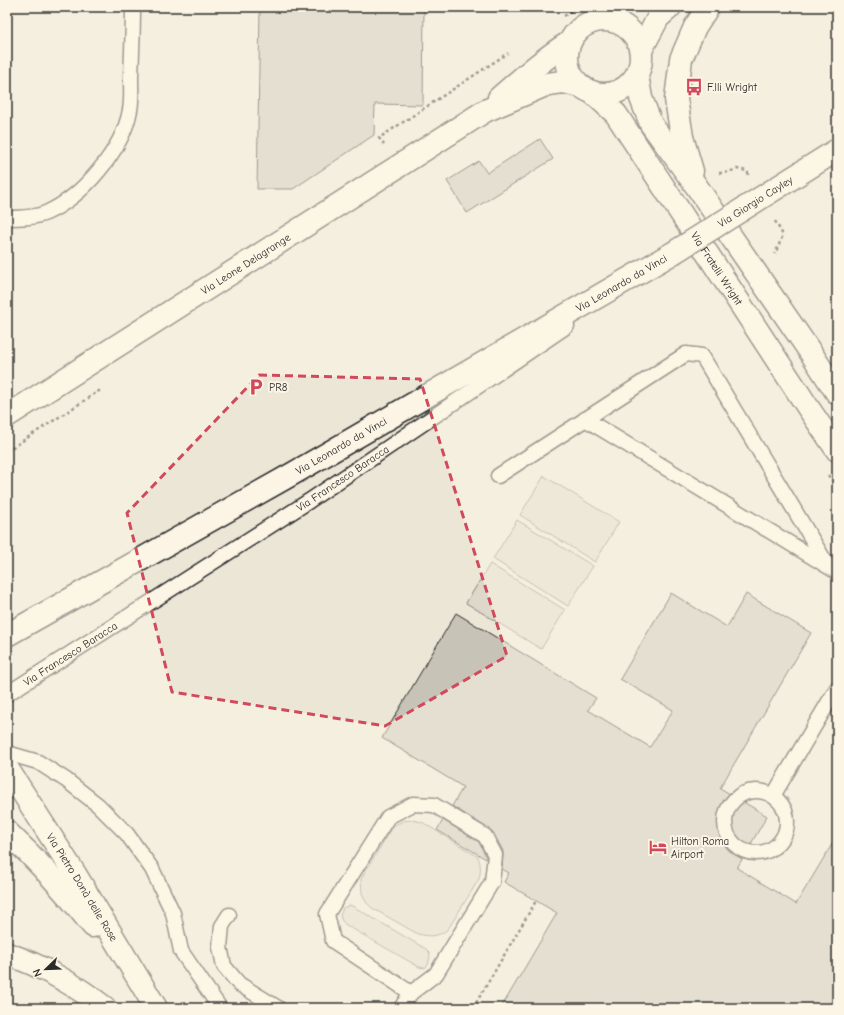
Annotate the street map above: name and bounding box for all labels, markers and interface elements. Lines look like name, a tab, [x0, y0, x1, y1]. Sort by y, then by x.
bus stop icon: F.lli Wright	[684, 77, 704, 97]
place label: F.lli Wright	[707, 81, 758, 94]
street label: Via Giorgio Cayley	[715, 173, 795, 230]
street label: Via Fratelli Wright	[688, 230, 746, 308]
street label: Via Leone Delagrange	[199, 231, 293, 297]
street label: Via Leonardo da Vinci	[574, 252, 669, 315]
parking icon: PR8	[246, 377, 266, 397]
place label: PR8	[269, 381, 288, 394]
street label: Via Leonardo da Vinci	[293, 415, 389, 478]
street label: Via Francesco Baracca	[294, 443, 392, 514]
street label: Via Francesco Baracca	[21, 619, 120, 689]
street label: Via Pietro Donà delle Rose	[44, 831, 120, 944]
place label: Hilton Roma Airport	[671, 835, 729, 861]
hotel icon: Hilton Roma Airport	[648, 837, 668, 857]
north arrow	[26, 949, 66, 989]
text: N	[30, 967, 45, 979]

